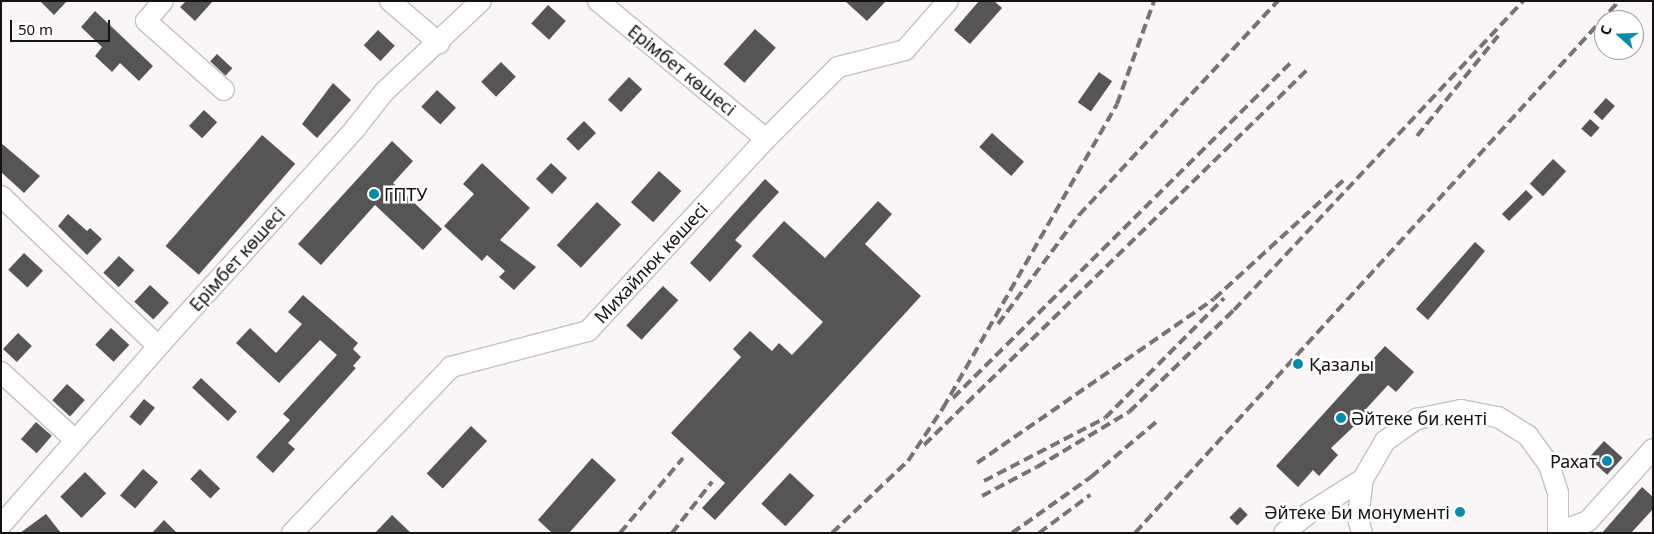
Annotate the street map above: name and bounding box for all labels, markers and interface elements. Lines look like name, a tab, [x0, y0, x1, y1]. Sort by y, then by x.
scale bar	[12, 10, 112, 42]
north arrow	[1594, 10, 1644, 60]
text: 50 m	[18, 19, 53, 39]
street label: Ерімбет көшесі	[624, 20, 740, 120]
text: С	[1595, 23, 1616, 38]
place label: ГПТУ	[384, 183, 427, 205]
marker: ГПТУ	[368, 188, 380, 200]
street label: Михайлюк көшесі	[590, 198, 712, 328]
street label: Ерімбет көшесі	[185, 203, 289, 315]
place label: Қазалы	[1309, 353, 1374, 375]
marker: Қазалы	[1291, 357, 1305, 371]
place label: Әйтеке би кенті	[1351, 407, 1487, 429]
marker: Әйтеке би кенті	[1335, 412, 1347, 424]
place label: Рахат	[1550, 450, 1597, 472]
marker: Рахат	[1601, 455, 1613, 467]
place label: Əйтеке Би монументі	[1264, 501, 1450, 523]
marker: Əйтеке Би монументі	[1454, 506, 1466, 518]

